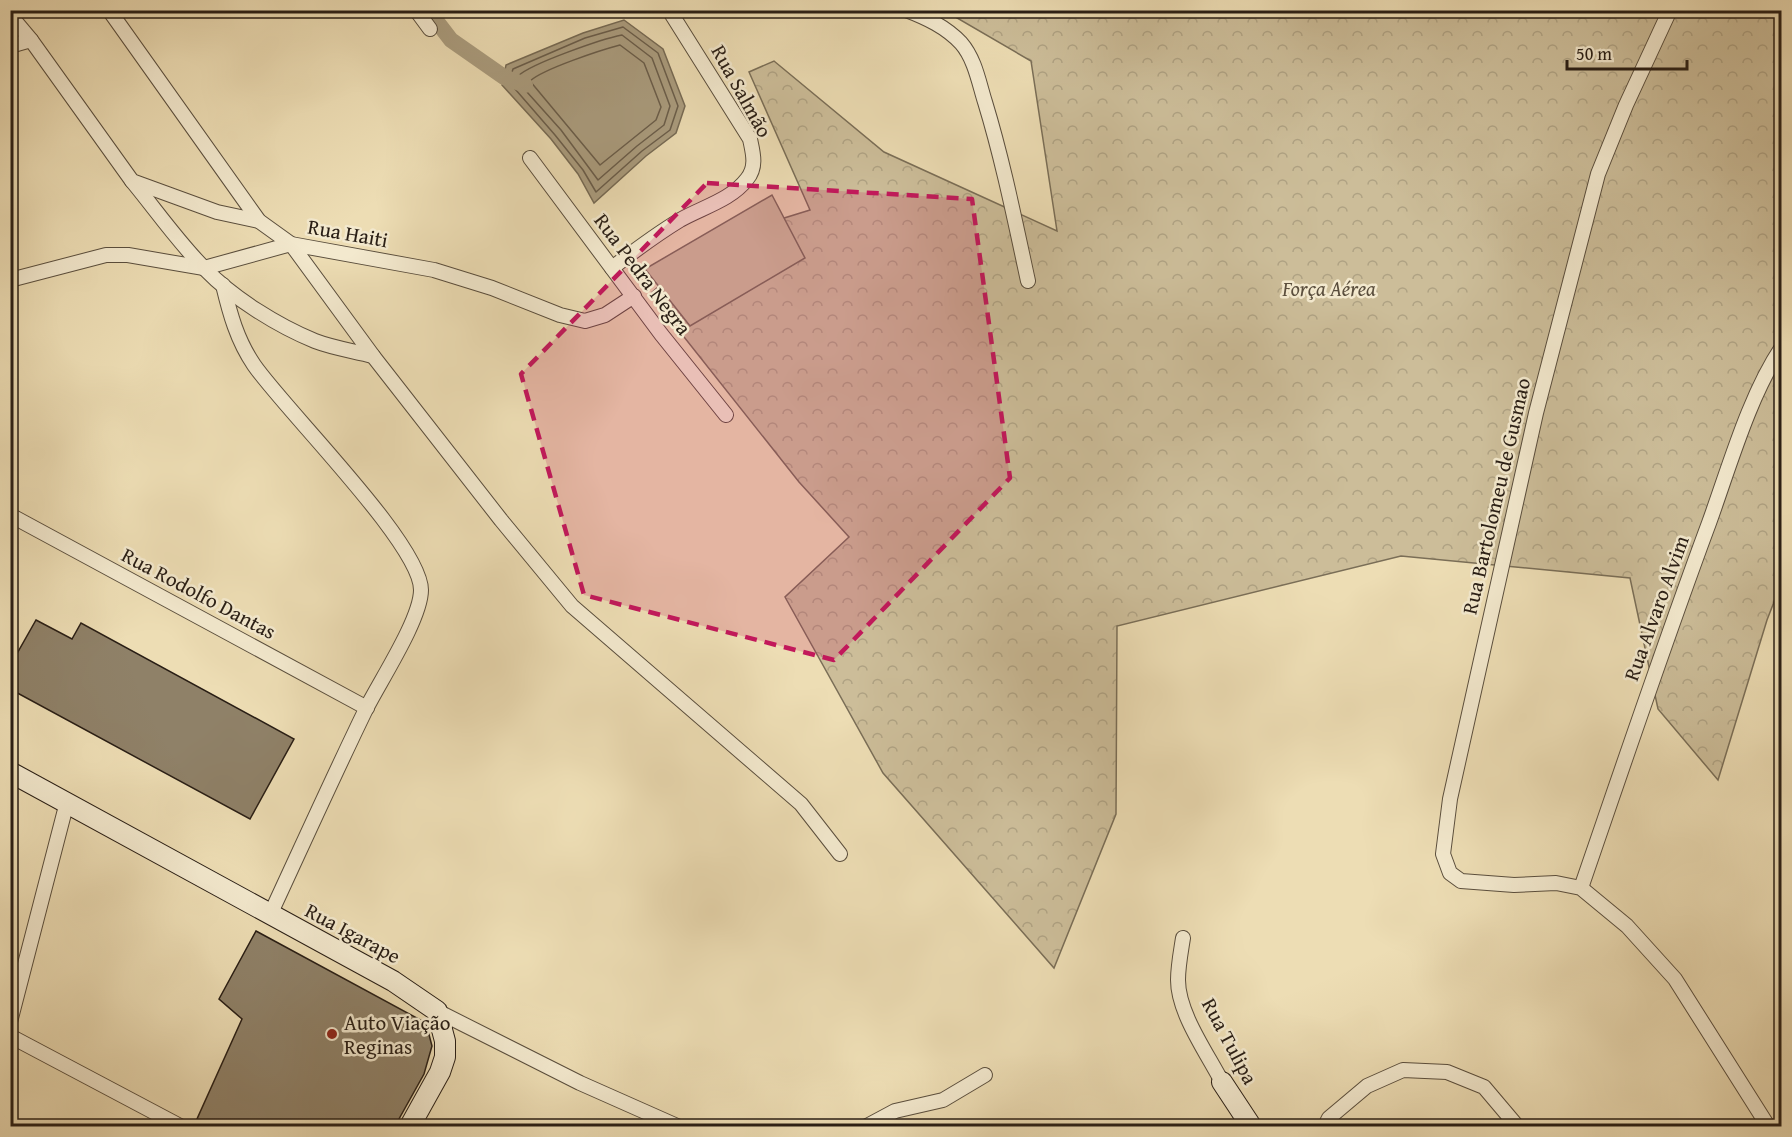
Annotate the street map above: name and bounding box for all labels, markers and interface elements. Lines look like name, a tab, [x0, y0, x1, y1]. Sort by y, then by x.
scale bar	[1567, 33, 1687, 71]
street label: Rua Salmão	[704, 39, 780, 143]
text: 50 m	[1576, 40, 1612, 67]
street label: Rua Pedra Negra	[587, 206, 699, 342]
street label: Rua Haiti	[305, 211, 391, 255]
park label: Força Aérea	[1281, 273, 1376, 304]
street label: Rua Bartolomeu de Gusmao	[1454, 375, 1538, 617]
street label: Rua Alvaro Alvim	[1615, 531, 1697, 685]
street label: Rua Rodolfo Dantas	[116, 539, 282, 647]
street label: Rua Igarape	[300, 895, 406, 971]
street label: Rua Tulipa	[1194, 992, 1266, 1090]
place label: Auto Viação Reginas	[344, 1007, 450, 1062]
marker: Auto Viação Reginas	[325, 1027, 339, 1041]

